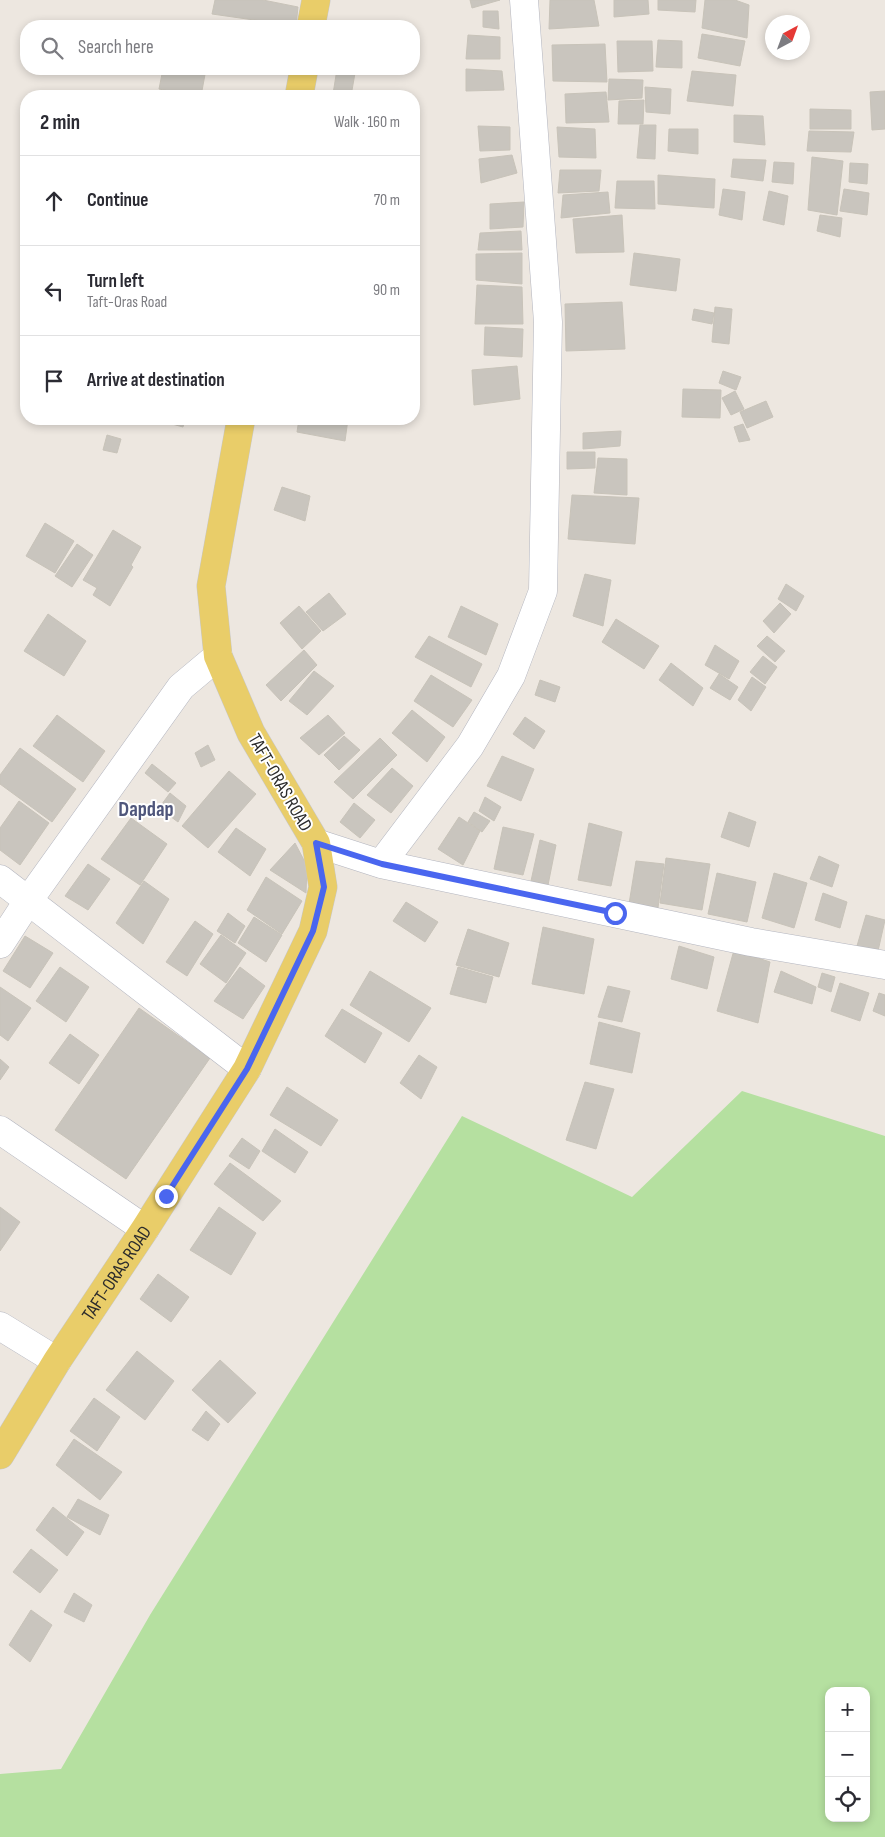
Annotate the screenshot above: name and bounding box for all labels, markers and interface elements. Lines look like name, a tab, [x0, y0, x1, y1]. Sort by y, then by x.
north arrow	[765, 15, 810, 60]
search box	[20, 20, 420, 75]
icon: search	[38, 34, 66, 62]
text: Search here	[78, 36, 154, 59]
text: 2 min	[40, 110, 80, 135]
text: Walk · 160 m	[334, 113, 400, 132]
icon: ahead	[40, 187, 68, 215]
text: Continue	[87, 189, 148, 212]
text: 70 m	[374, 191, 400, 210]
text: Turn left	[87, 270, 144, 293]
icon: left	[40, 277, 68, 305]
text: 90 m	[373, 281, 400, 300]
text: Taft-Oras Road	[87, 293, 167, 312]
icon: arrive	[40, 367, 68, 395]
text: Arrive at destination	[87, 369, 225, 392]
street label: TAFT-ORAS ROAD	[242, 730, 317, 836]
district label: Dapdap	[118, 797, 174, 822]
route start	[604, 902, 627, 925]
route end	[155, 1185, 178, 1208]
street label: TAFT-ORAS ROAD	[77, 1222, 157, 1325]
map controls	[825, 1687, 870, 1822]
button: +	[825, 1687, 870, 1732]
button: −	[825, 1732, 870, 1777]
button: locate	[825, 1777, 870, 1822]

